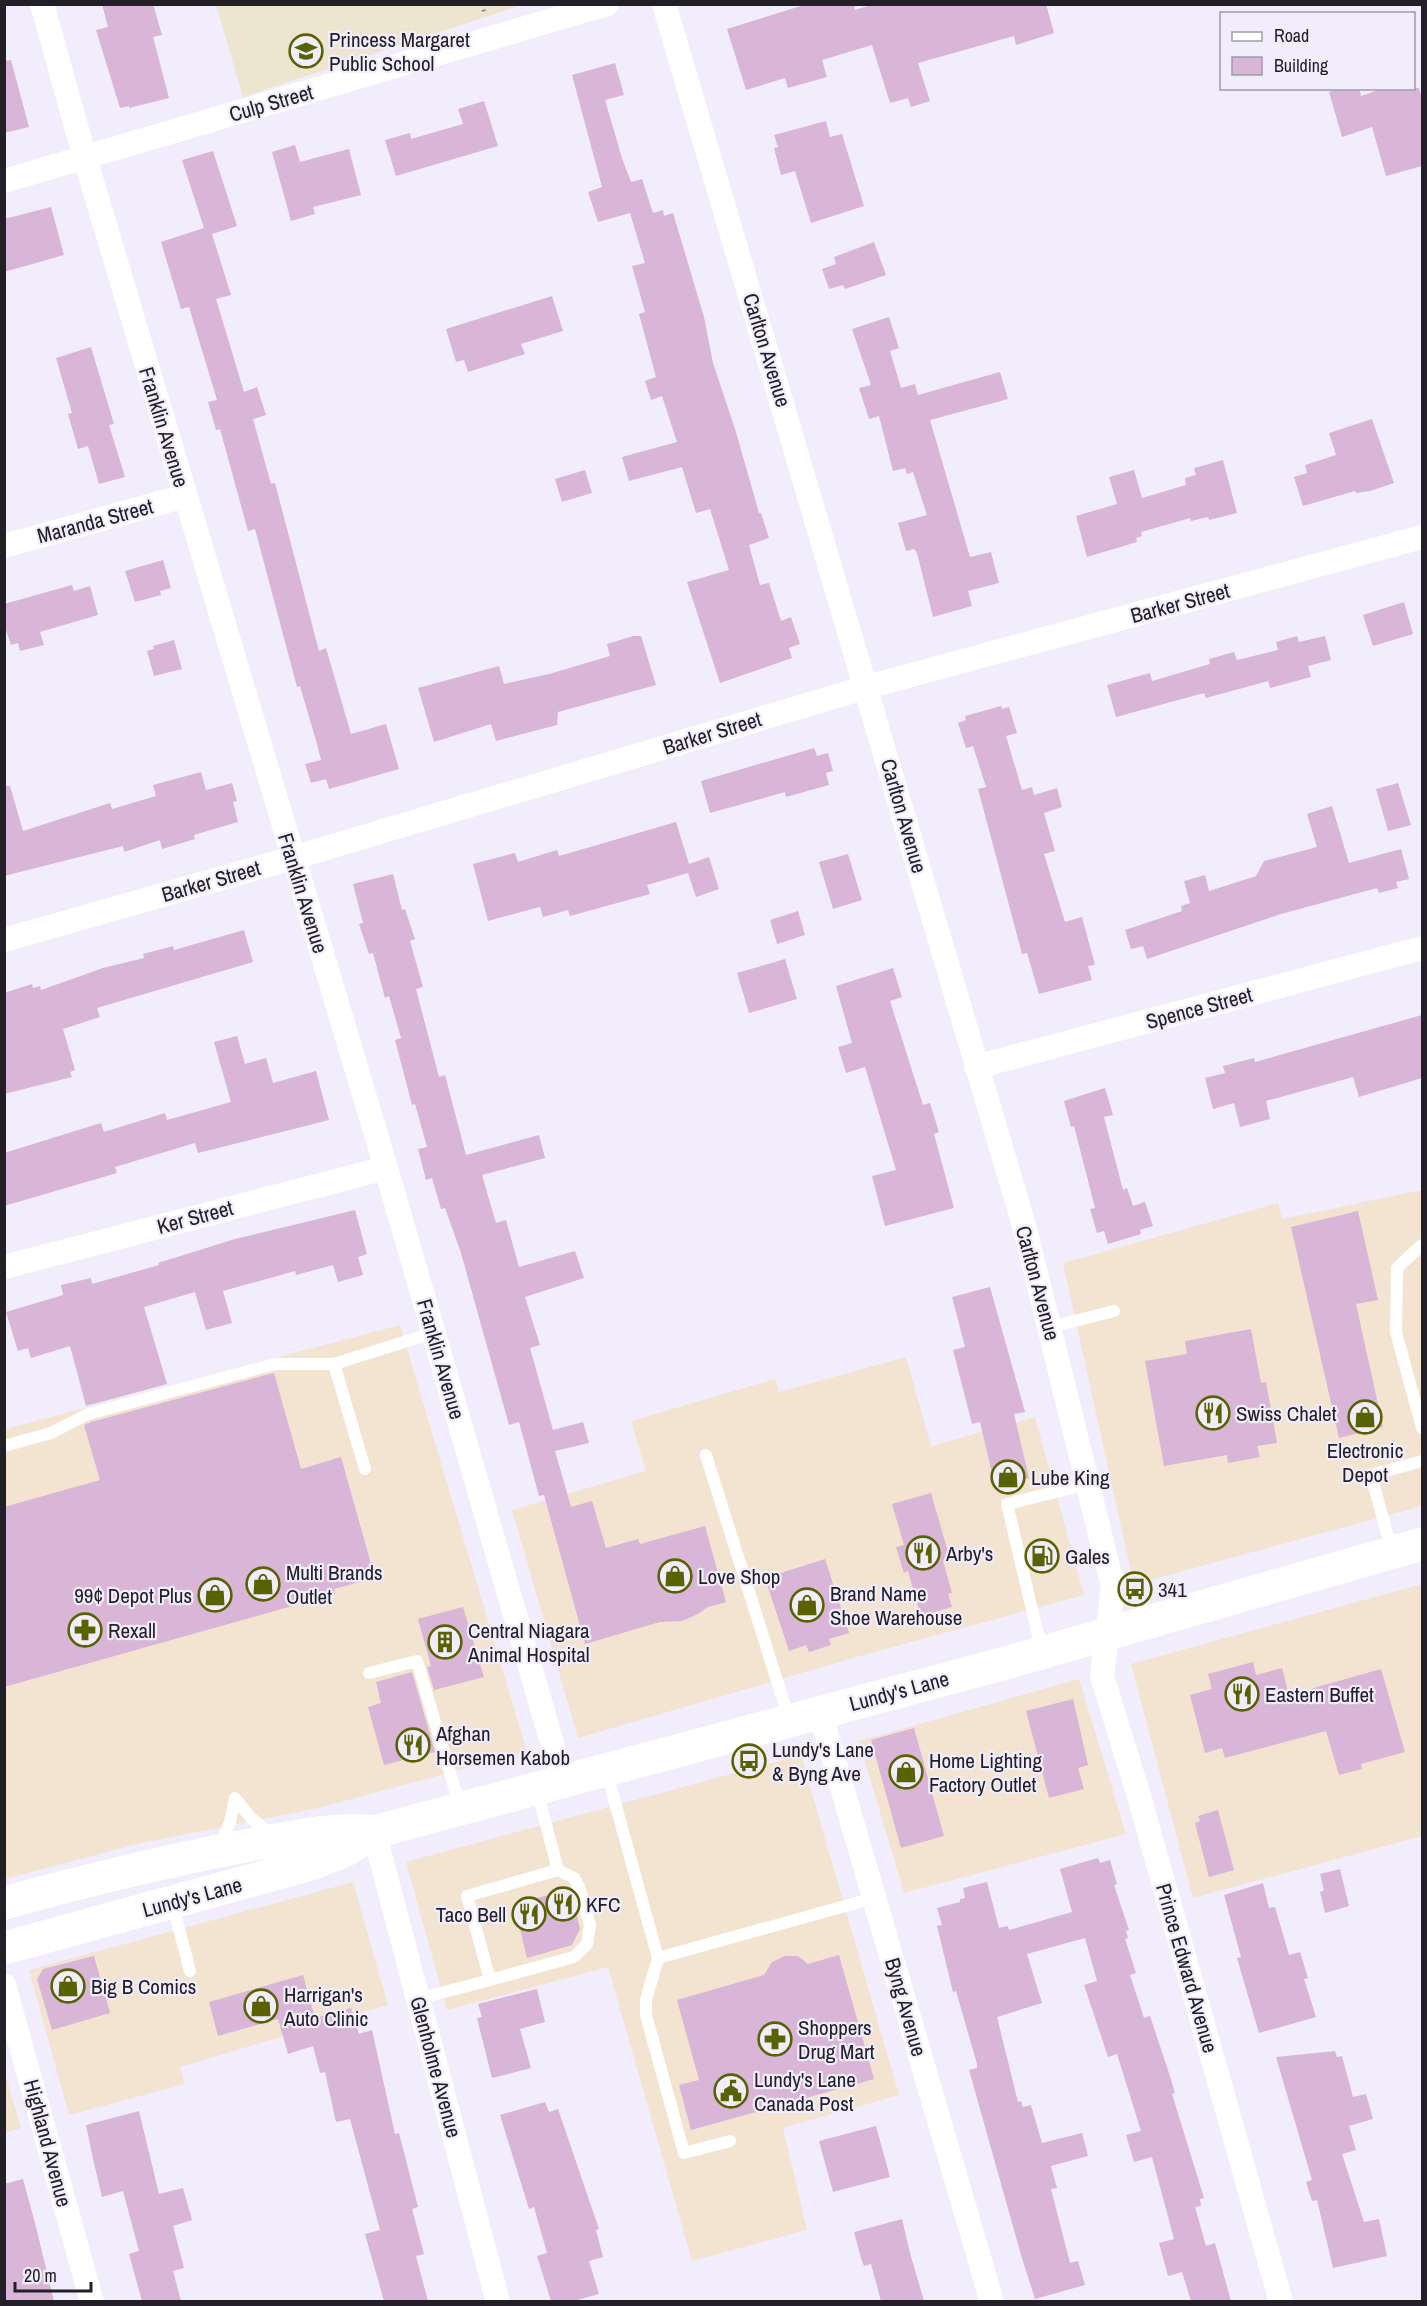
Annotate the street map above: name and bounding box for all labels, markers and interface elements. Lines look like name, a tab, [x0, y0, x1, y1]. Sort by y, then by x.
legend	[1220, 12, 1415, 90]
text: Road	[1274, 23, 1309, 48]
place label: Princess Margaret Public School	[329, 25, 470, 78]
school or university icon: Princess Margaret Public School	[288, 33, 324, 69]
text: Building	[1274, 53, 1329, 78]
street label: Culp Street	[226, 77, 317, 129]
street label: Carlton Avenue	[736, 290, 798, 410]
street label: Franklin Avenue	[132, 363, 196, 491]
street label: Maranda Street	[34, 492, 156, 550]
street label: Barker Street	[1127, 576, 1233, 630]
street label: Barker Street	[659, 704, 765, 762]
street label: Carlton Avenue	[874, 756, 934, 876]
street label: Franklin Avenue	[271, 829, 335, 957]
street label: Barker Street	[158, 853, 264, 909]
street label: Spence Street	[1143, 980, 1256, 1036]
street label: Ker Street	[154, 1193, 236, 1241]
street label: Carlton Avenue	[1009, 1223, 1067, 1343]
street label: Franklin Avenue	[410, 1295, 472, 1423]
restaurant icon: Swiss Chalet	[1195, 1395, 1231, 1431]
place label: Swiss Chalet	[1236, 1399, 1337, 1428]
shop icon: Electronic Depot	[1347, 1399, 1383, 1435]
place label: Electronic Depot	[1327, 1436, 1403, 1489]
shop icon: Lube King	[990, 1459, 1026, 1495]
place label: Lube King	[1031, 1463, 1110, 1492]
restaurant icon: Arby's	[905, 1535, 941, 1571]
fuel station icon: Gales	[1024, 1538, 1060, 1574]
place label: Arby's	[945, 1539, 993, 1568]
place label: Gales	[1065, 1542, 1110, 1571]
place label: Multi Brands Outlet	[286, 1558, 383, 1611]
shop icon: Love Shop	[657, 1558, 693, 1594]
place label: Love Shop	[698, 1562, 780, 1591]
shop icon: Multi Brands Outlet	[245, 1566, 281, 1602]
bus stop icon: 341	[1117, 1571, 1153, 1607]
place label: 341	[1158, 1575, 1187, 1604]
shop icon: 99¢ Depot Plus	[197, 1577, 233, 1613]
place label: Brand Name Shoe Warehouse	[830, 1579, 962, 1632]
place label: 99¢ Depot Plus	[74, 1581, 192, 1610]
shop icon: Brand Name Shoe Warehouse	[789, 1587, 825, 1623]
pharmacy icon: Rexall	[67, 1612, 103, 1648]
place label: Rexall	[108, 1616, 156, 1645]
place label: Central Niagara Animal Hospital	[467, 1616, 590, 1669]
building icon: Central Niagara Animal Hospital	[427, 1624, 463, 1660]
street label: Lundy's Lane	[846, 1664, 952, 1718]
restaurant icon: Eastern Buffet	[1224, 1676, 1260, 1712]
place label: Eastern Buffet	[1265, 1680, 1374, 1709]
place label: Afghan Horsemen Kabob	[435, 1719, 570, 1772]
restaurant icon: Afghan Horsemen Kabob	[395, 1727, 431, 1763]
place label: Lundy's Lane & Byng Ave	[772, 1735, 874, 1788]
bus stop icon: Lundy's Lane & Byng Ave	[731, 1743, 767, 1779]
place label: Home Lighting Factory Outlet	[929, 1746, 1042, 1799]
shop icon: Home Lighting Factory Outlet	[888, 1754, 924, 1790]
street label: Lundy's Lane	[139, 1870, 245, 1924]
street label: Prince Edward Avenue	[1149, 1880, 1225, 2056]
restaurant icon: KFC	[545, 1886, 581, 1922]
place label: KFC	[586, 1890, 620, 1919]
restaurant icon: Taco Bell	[511, 1896, 547, 1932]
place label: Taco Bell	[436, 1900, 506, 1929]
street label: Byng Avenue	[878, 1954, 934, 2060]
shop icon: Big B Comics	[50, 1968, 86, 2004]
place label: Big B Comics	[91, 1972, 196, 2001]
place label: Harrigan's Auto Clinic	[283, 1980, 368, 2033]
shop icon: Harrigan's Auto Clinic	[243, 1988, 279, 2024]
street label: Glenholme Avenue	[403, 1993, 469, 2141]
place label: Shoppers Drug Mart	[798, 2013, 875, 2066]
pharmacy icon: Shoppers Drug Mart	[757, 2021, 793, 2057]
place label: Lundy's Lane Canada Post	[754, 2065, 856, 2118]
public building icon: Lundy's Lane Canada Post	[713, 2073, 749, 2109]
street label: Highland Avenue	[17, 2076, 79, 2210]
scale bar	[15, 2255, 92, 2293]
text: 20 m	[24, 2263, 57, 2288]

